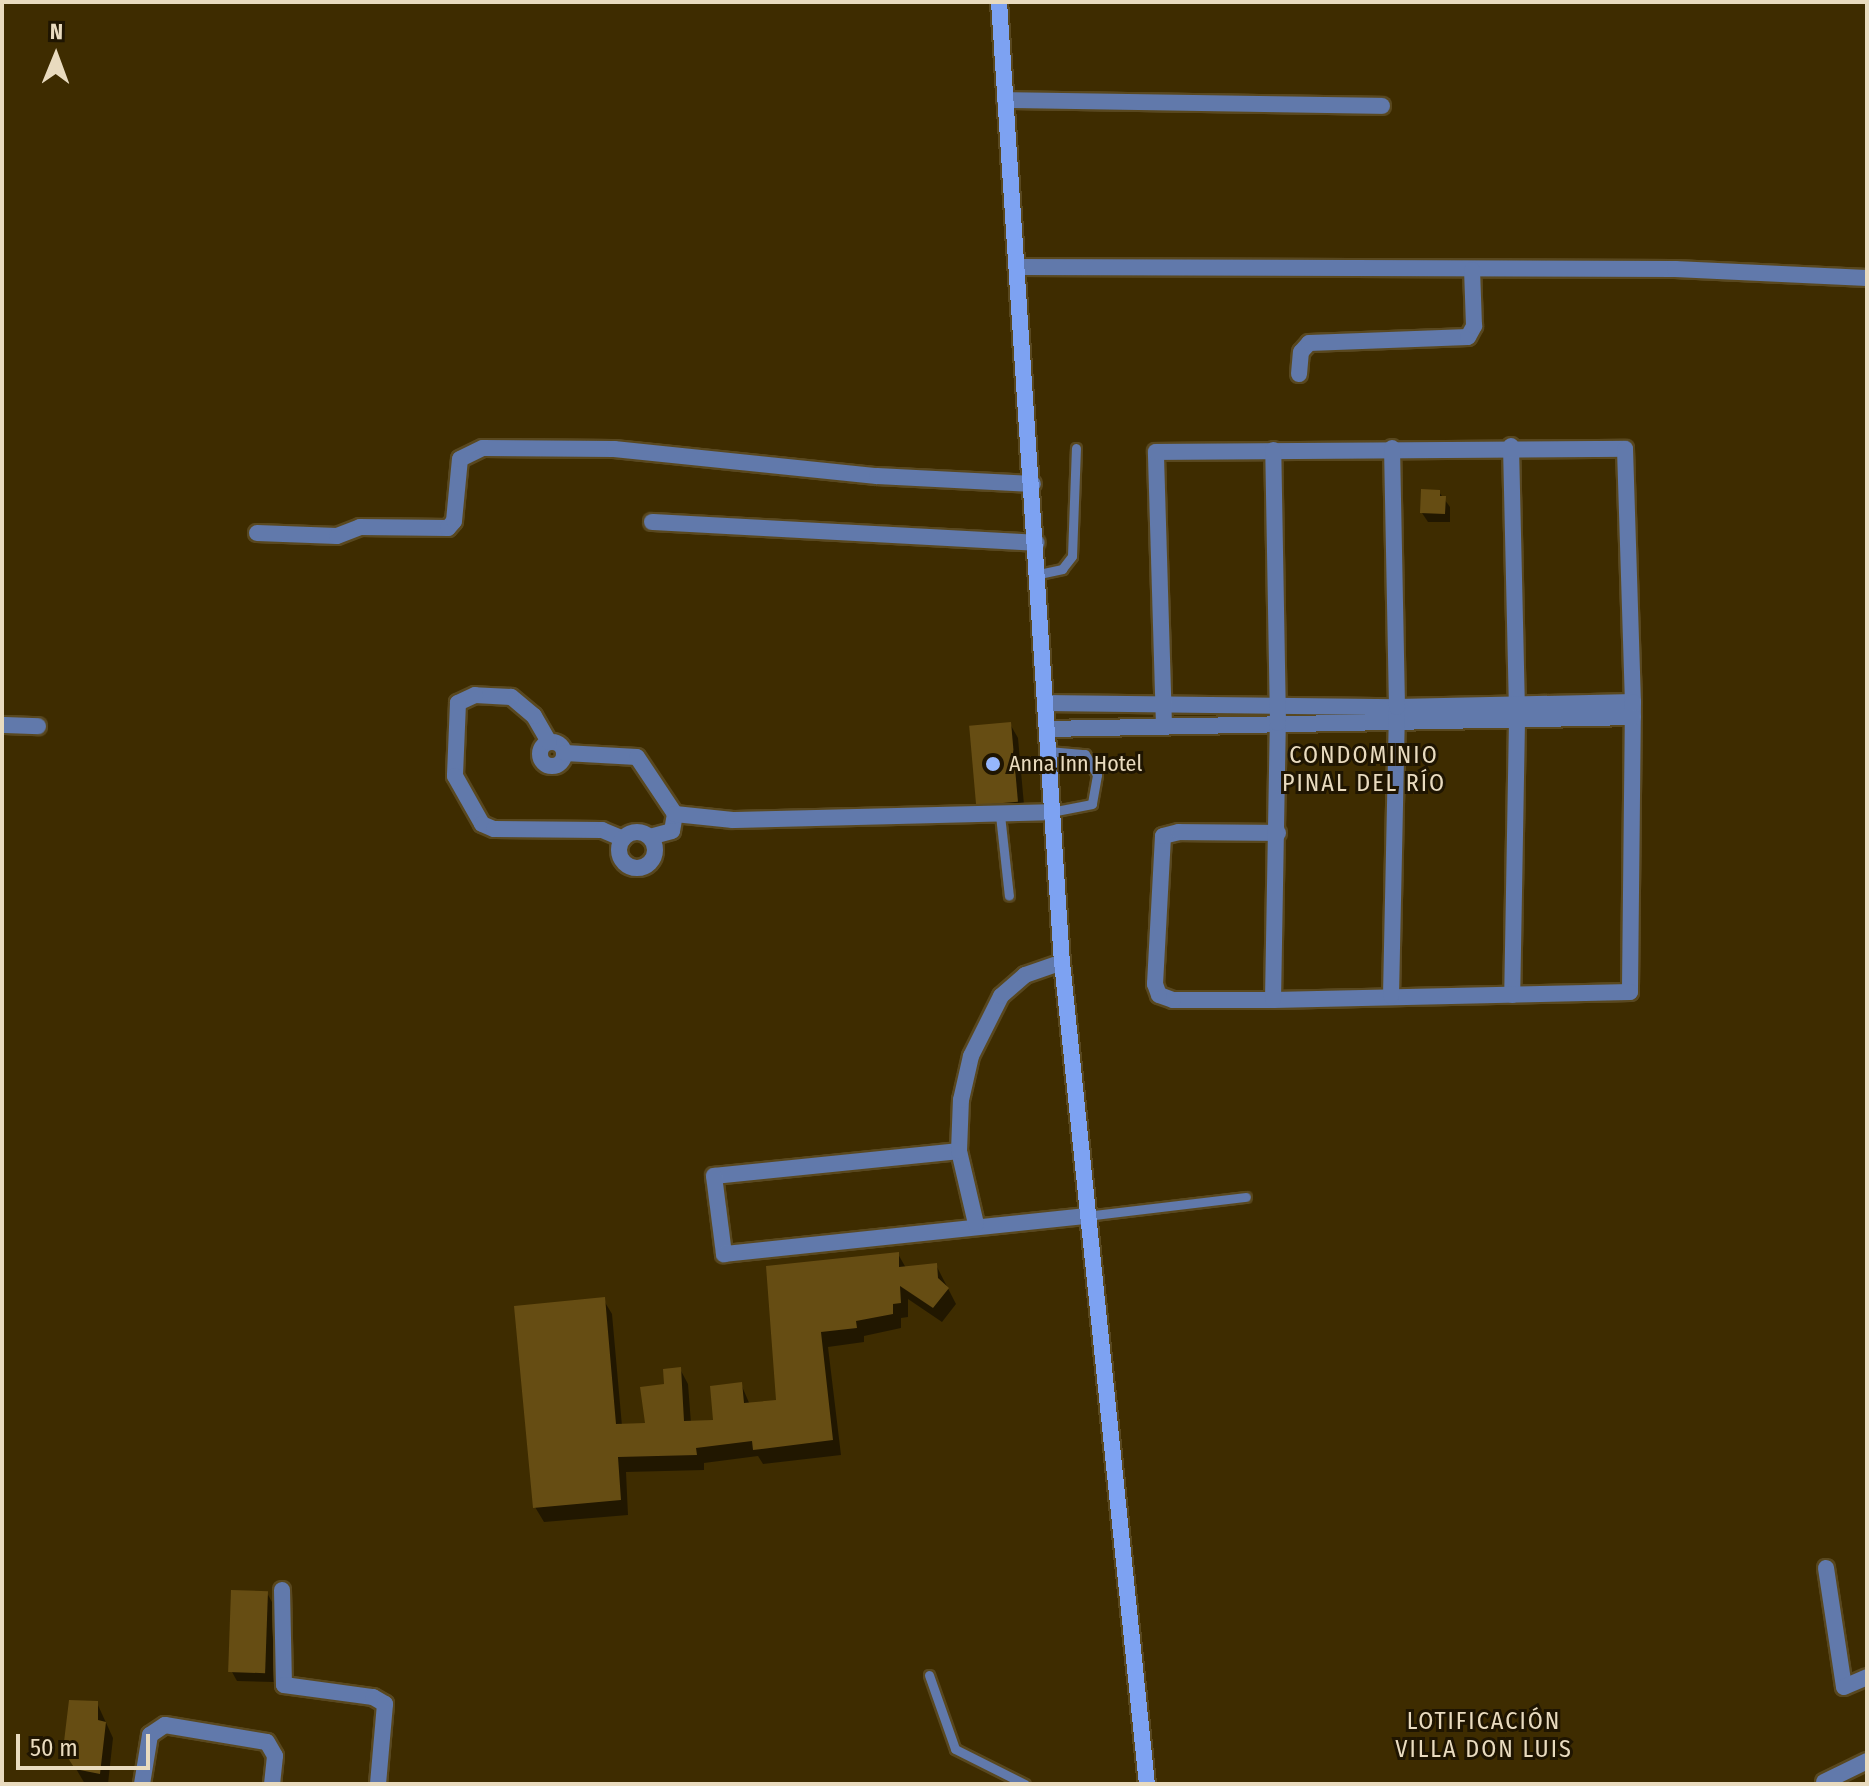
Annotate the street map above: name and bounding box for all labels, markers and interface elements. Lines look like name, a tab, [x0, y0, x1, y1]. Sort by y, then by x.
north arrow	[16, 16, 96, 96]
text: N	[50, 18, 63, 45]
district label: CONDOMINIO PINAL DEL RÍO	[1282, 742, 1446, 798]
place label: Anna Inn Hotel	[1009, 751, 1142, 777]
marker: Anna Inn Hotel	[984, 755, 1002, 773]
district label: LOTIFICACIÓN VILLA DON LUIS	[1395, 1708, 1573, 1764]
scale bar	[20, 1718, 154, 1768]
text: 50 m	[30, 1734, 78, 1762]

